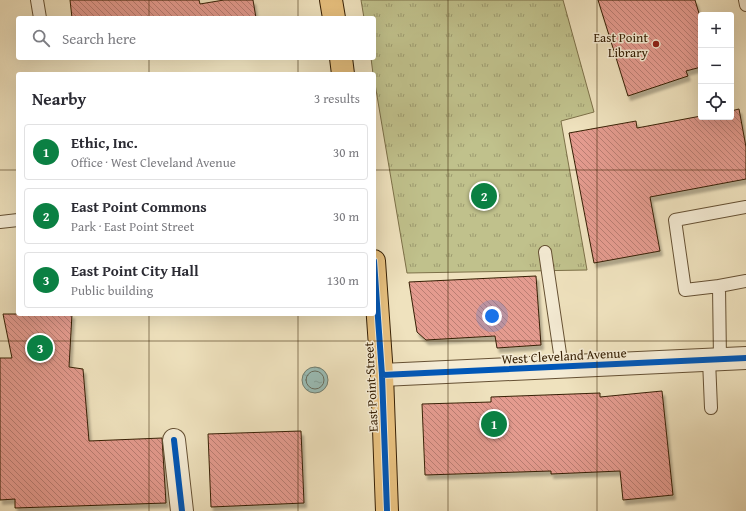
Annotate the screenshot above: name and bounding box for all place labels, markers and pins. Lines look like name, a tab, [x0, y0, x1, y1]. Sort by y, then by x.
place label: East Point Library	[594, 28, 649, 62]
marker: East Point Library	[651, 39, 661, 49]
pin: 2	[471, 181, 497, 211]
pin: 3	[27, 333, 53, 363]
pin: 1	[481, 409, 507, 439]

